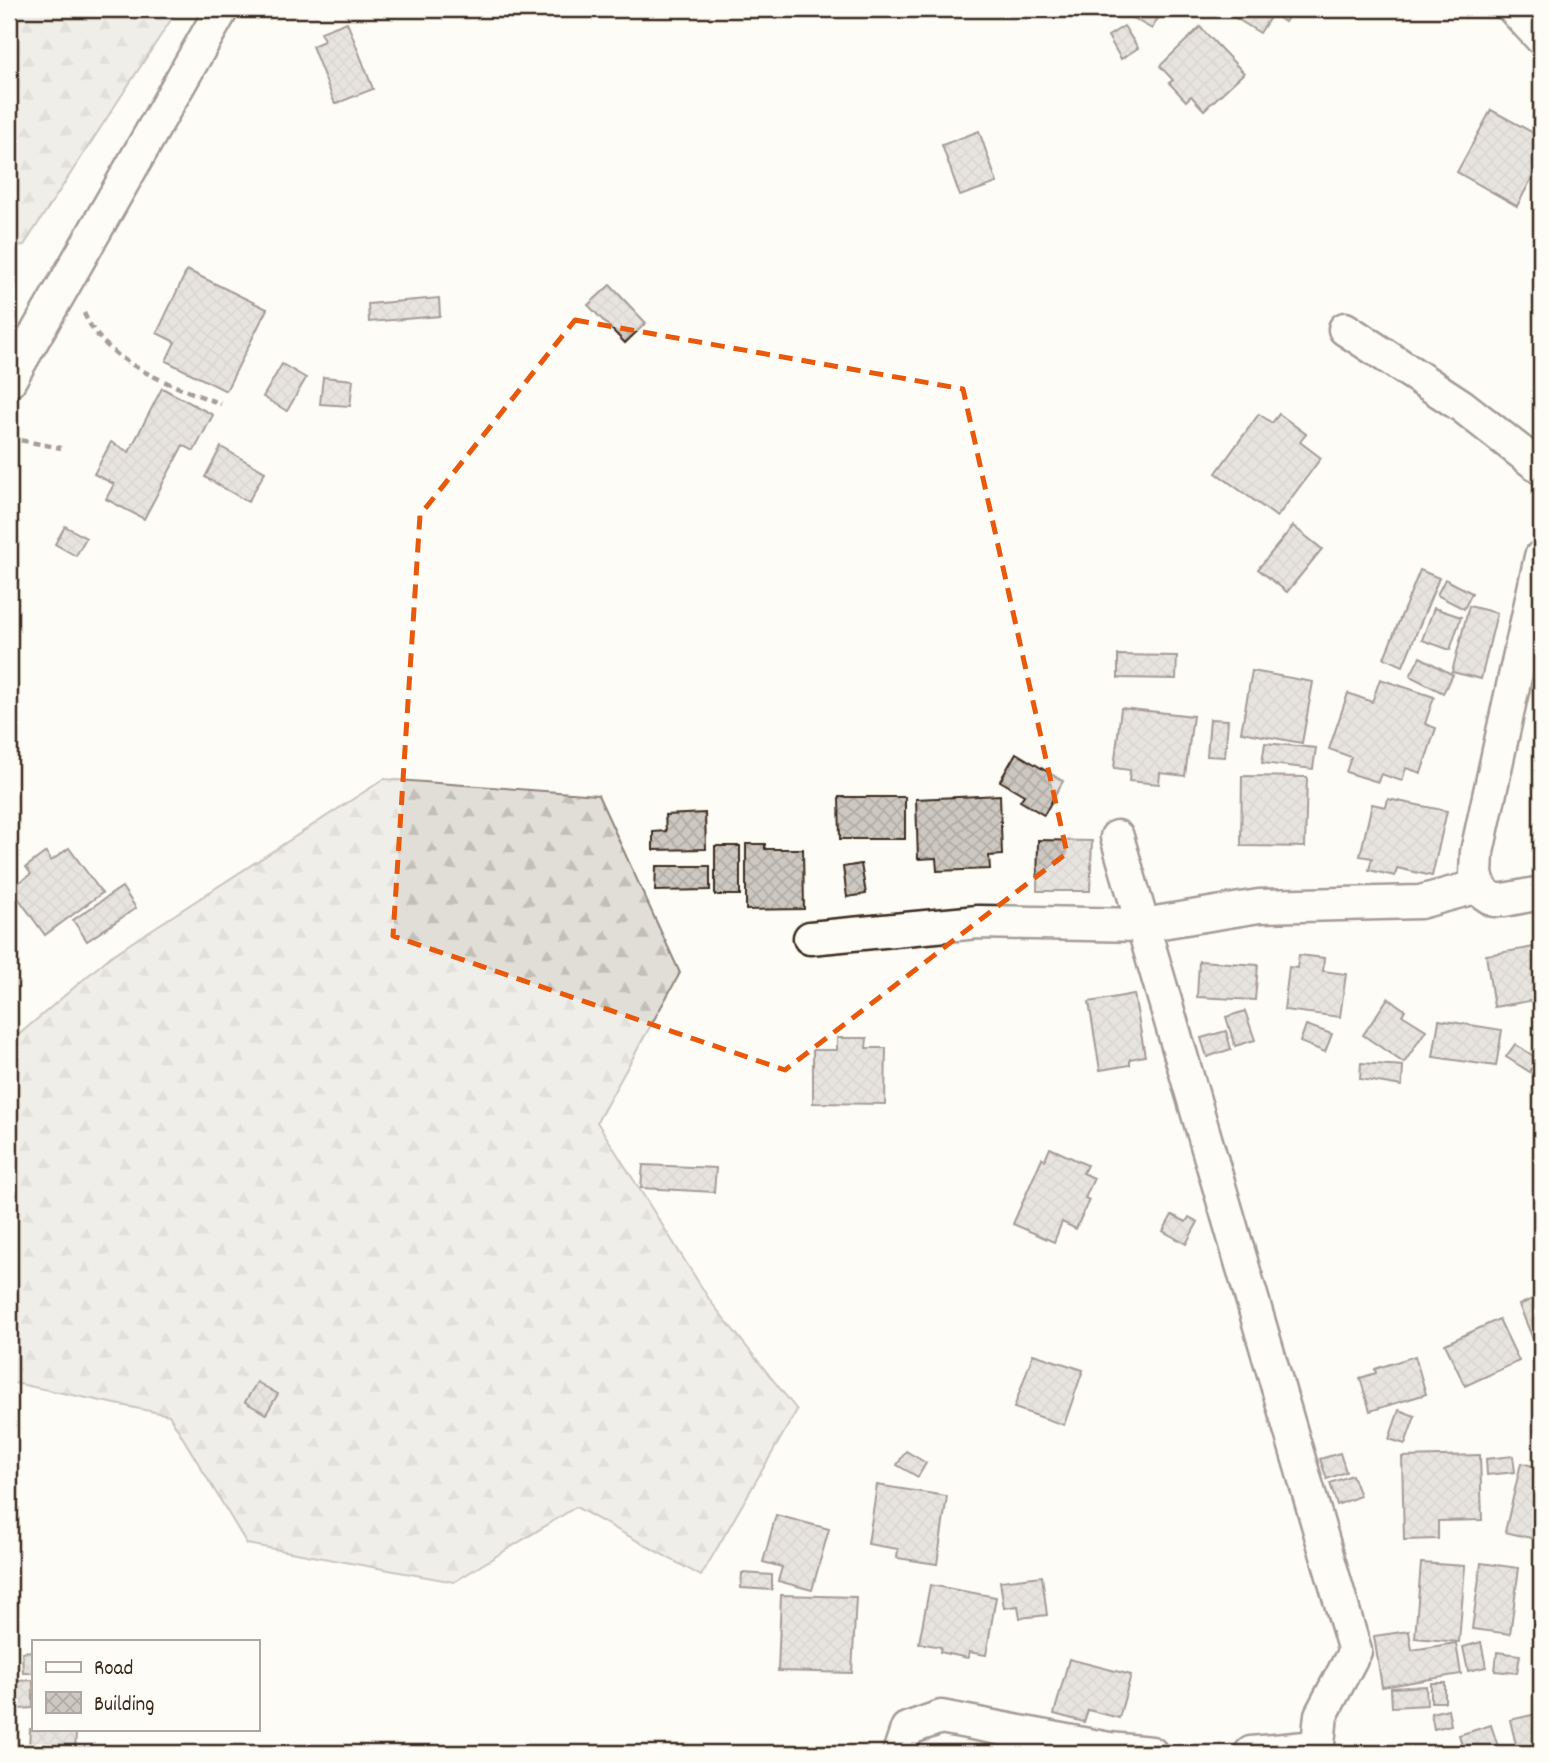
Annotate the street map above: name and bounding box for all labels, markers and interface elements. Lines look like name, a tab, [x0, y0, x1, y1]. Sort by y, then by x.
legend	[32, 1640, 259, 1730]
text: Road	[94, 1655, 133, 1685]
text: Building	[94, 1691, 154, 1721]

